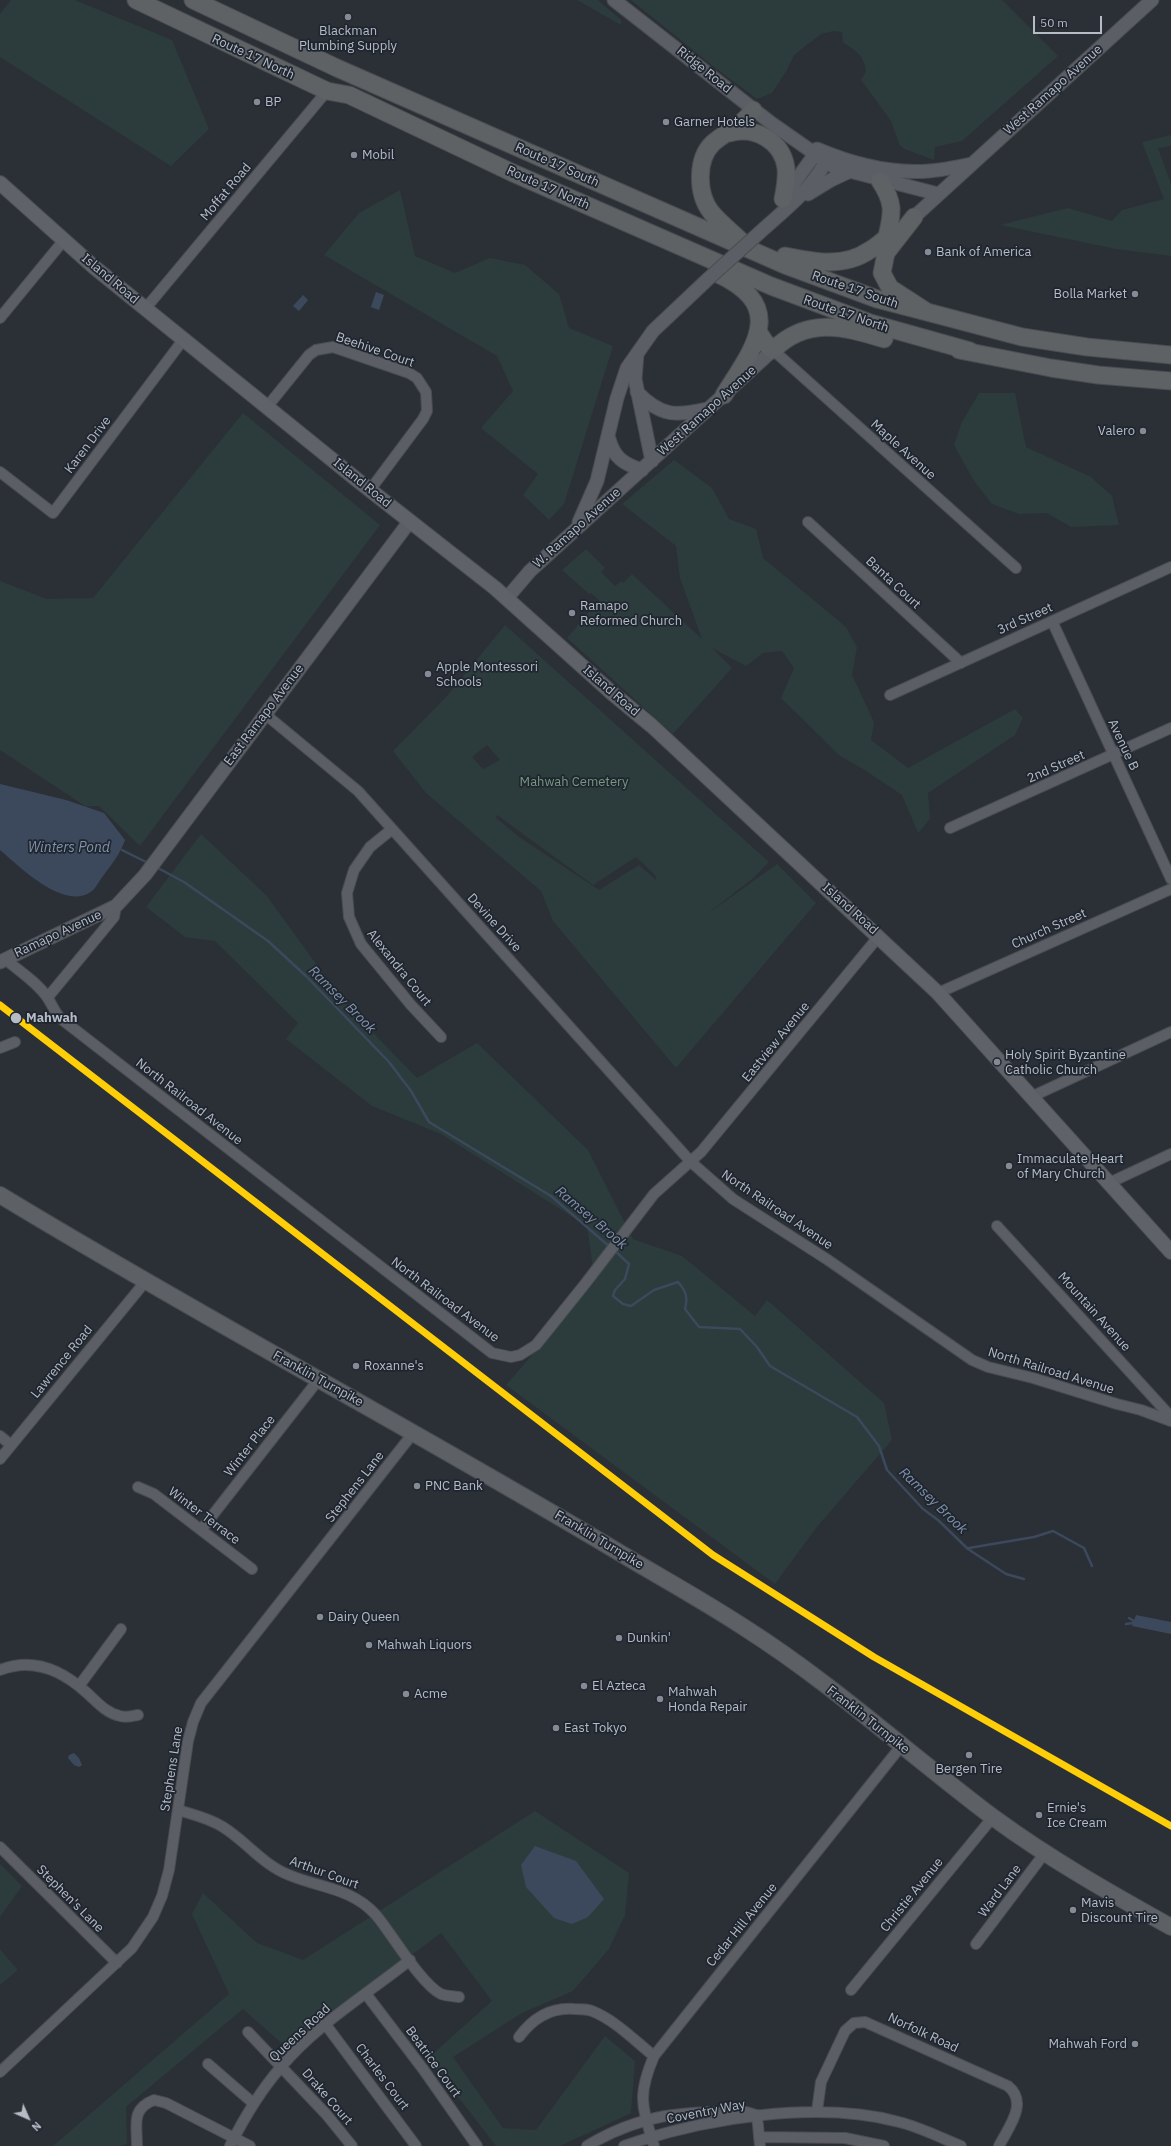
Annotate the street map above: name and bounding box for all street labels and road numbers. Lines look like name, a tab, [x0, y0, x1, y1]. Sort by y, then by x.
street label: Route 17 North	[209, 31, 297, 83]
street label: West Ramapo Avenue	[1001, 42, 1105, 138]
street label: Ridge Road	[673, 43, 735, 97]
street label: Route 17 South	[513, 140, 601, 190]
street label: Moffat Road	[197, 160, 255, 224]
street label: Route 17 North	[504, 163, 592, 213]
street label: Island Road	[78, 251, 142, 307]
street label: Route 17 South	[810, 268, 900, 312]
street label: Route 17 North	[801, 292, 891, 336]
street label: Beehive Court	[334, 329, 416, 371]
street label: West Ramapo Avenue	[655, 363, 759, 459]
street label: Karen Drive	[61, 413, 115, 477]
street label: Maple Avenue	[867, 417, 939, 483]
street label: Island Road	[330, 455, 394, 511]
street label: W. Ramapo Avenue	[530, 485, 624, 571]
street label: Banta Court	[862, 554, 924, 612]
street label: 3rd Street	[995, 600, 1055, 638]
street label: East Ramapo Avenue	[221, 661, 307, 769]
street label: Island Road	[580, 662, 642, 720]
street label: Avenue B	[1104, 717, 1142, 773]
street label: 2nd Street	[1025, 747, 1087, 787]
street label: Island Road	[819, 880, 881, 938]
street label: Devine Drive	[464, 891, 524, 955]
street label: Church Street	[1009, 906, 1089, 952]
street label: Ramapo Avenue	[12, 907, 104, 961]
street label: Alexandra Court	[363, 927, 435, 1009]
street label: Eastview Avenue	[739, 999, 813, 1085]
street label: North Railroad Avenue	[133, 1055, 245, 1149]
street label: North Railroad Avenue	[718, 1167, 836, 1253]
street label: North Railroad Avenue	[388, 1254, 502, 1346]
street label: Mountain Avenue	[1054, 1269, 1134, 1355]
street label: Lawrence Road	[28, 1322, 96, 1402]
street label: North Railroad Avenue	[986, 1344, 1116, 1398]
street label: Franklin Turnpike	[270, 1348, 366, 1410]
street label: Winter Place	[221, 1412, 279, 1480]
street label: Stephens Lane	[322, 1448, 388, 1526]
street label: Winter Terrace	[165, 1484, 243, 1548]
street label: Franklin Turnpike	[552, 1507, 646, 1573]
street label: Franklin Turnpike	[823, 1683, 913, 1757]
street label: Stephens Lane	[158, 1725, 186, 1813]
street label: Arthur Court	[287, 1853, 361, 1893]
street label: Christie Avenue	[877, 1855, 947, 1935]
street label: Stephen's Lane	[33, 1862, 107, 1936]
street label: Ward Lane	[975, 1862, 1025, 1920]
street label: Cedar Hill Avenue	[703, 1880, 781, 1970]
street label: Queens Road	[266, 2001, 334, 2065]
street label: Norfolk Road	[885, 2010, 961, 2056]
street label: Beatrice Court	[402, 2023, 464, 2101]
street label: Charles Court	[352, 2041, 412, 2113]
street label: Drake Court	[298, 2066, 356, 2128]
street label: Coventry Way	[665, 2097, 747, 2127]

